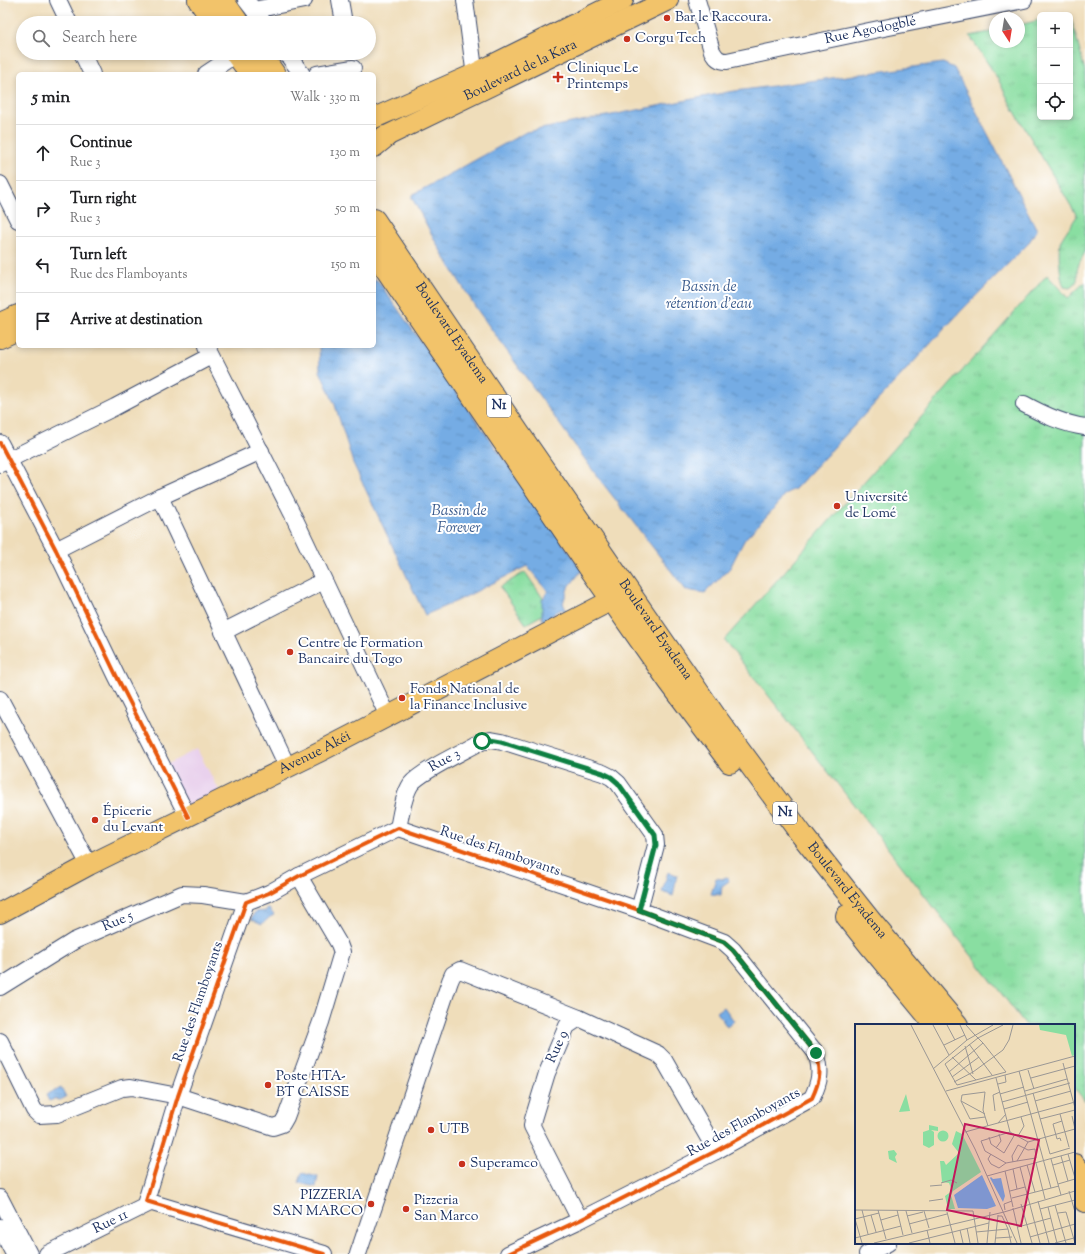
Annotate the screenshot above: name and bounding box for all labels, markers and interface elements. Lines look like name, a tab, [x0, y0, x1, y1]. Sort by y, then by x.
place label: Bar le Raccoura.	[675, 8, 772, 28]
street label: Rue Agodogblé	[823, 12, 918, 50]
north arrow	[989, 12, 1025, 48]
map controls	[1037, 12, 1073, 120]
button: +	[1037, 12, 1073, 48]
marker: Bar le Raccoura.	[662, 13, 672, 23]
search box	[16, 16, 376, 60]
icon: search	[30, 27, 52, 49]
text: Search here	[62, 28, 137, 49]
place label: Corgu Tech	[635, 29, 706, 49]
marker: Corgu Tech	[622, 34, 632, 44]
street label: Boulevard de la Kara	[461, 35, 581, 107]
button: −	[1037, 48, 1073, 84]
place label: Clinique Le Printemps	[567, 59, 639, 95]
marker: Clinique Le Printemps	[552, 71, 564, 83]
button: locate	[1037, 84, 1073, 120]
text: 5 min	[32, 86, 70, 110]
text: Walk · 330 m	[290, 89, 360, 107]
text: Continue	[70, 133, 132, 154]
icon: ahead	[32, 142, 54, 164]
text: 130 m	[330, 144, 360, 162]
text: Rue 3	[70, 154, 101, 172]
text: Turn right	[70, 189, 136, 210]
icon: right	[32, 198, 54, 220]
text: 50 m	[335, 200, 360, 218]
text: Rue 3	[70, 210, 101, 228]
text: Turn left	[70, 245, 127, 266]
icon: left	[32, 254, 54, 276]
text: 150 m	[331, 256, 360, 274]
text: Rue des Flamboyants	[70, 266, 187, 284]
water label: Bassin de rétention d'eau	[666, 277, 752, 315]
street label: Boulevard Eyadema	[409, 279, 493, 389]
icon: arrive	[32, 310, 54, 332]
text: Arrive at destination	[70, 310, 203, 331]
road number: N1	[487, 395, 511, 417]
place label: Université de Lomé	[845, 488, 908, 524]
water label: Bassin de Forever	[432, 501, 486, 539]
marker: Université de Lomé	[832, 501, 842, 511]
street label: Boulevard Eyadema	[613, 576, 697, 685]
place label: Centre de Formation Bancaire du Togo	[298, 634, 423, 670]
marker: Centre de Formation Bancaire du Togo	[285, 647, 295, 657]
place label: Fonds National de la Finance Inclusive	[410, 680, 527, 716]
marker: Fonds National de la Finance Inclusive	[397, 693, 407, 703]
street label: Avenue Akéi	[275, 727, 355, 780]
route start	[473, 732, 491, 750]
street label: Rue 3	[425, 744, 464, 778]
place label: Épicerie du Levant	[103, 802, 163, 838]
road number: N1	[773, 802, 797, 824]
marker: Épicerie du Levant	[90, 815, 100, 825]
street label: Rue des Flamboyants	[437, 822, 563, 882]
street label: Boulevard Eyadema	[802, 839, 892, 944]
street label: Rue 5	[99, 906, 137, 937]
street label: Rue des Flamboyants	[169, 939, 229, 1065]
inset map	[855, 1024, 1075, 1244]
street label: Rue 9	[542, 1027, 574, 1067]
route end	[807, 1044, 825, 1062]
place label: Poste HTA- BT CAISSE	[276, 1067, 350, 1103]
marker: Poste HTA- BT CAISSE	[263, 1080, 273, 1090]
street label: Rue des Flamboyants	[684, 1084, 804, 1162]
place label: UTB	[439, 1120, 469, 1140]
marker: UTB	[426, 1125, 436, 1135]
place label: Superamco	[470, 1154, 538, 1174]
marker: Superamco	[457, 1159, 467, 1169]
place label: PIZZERIA SAN MARCO	[272, 1186, 364, 1222]
place label: Pizzeria San Marco	[414, 1191, 479, 1227]
marker: PIZZERIA SAN MARCO	[366, 1199, 376, 1209]
marker: Pizzeria San Marco	[401, 1204, 411, 1214]
street label: Rue 11	[90, 1205, 132, 1240]

